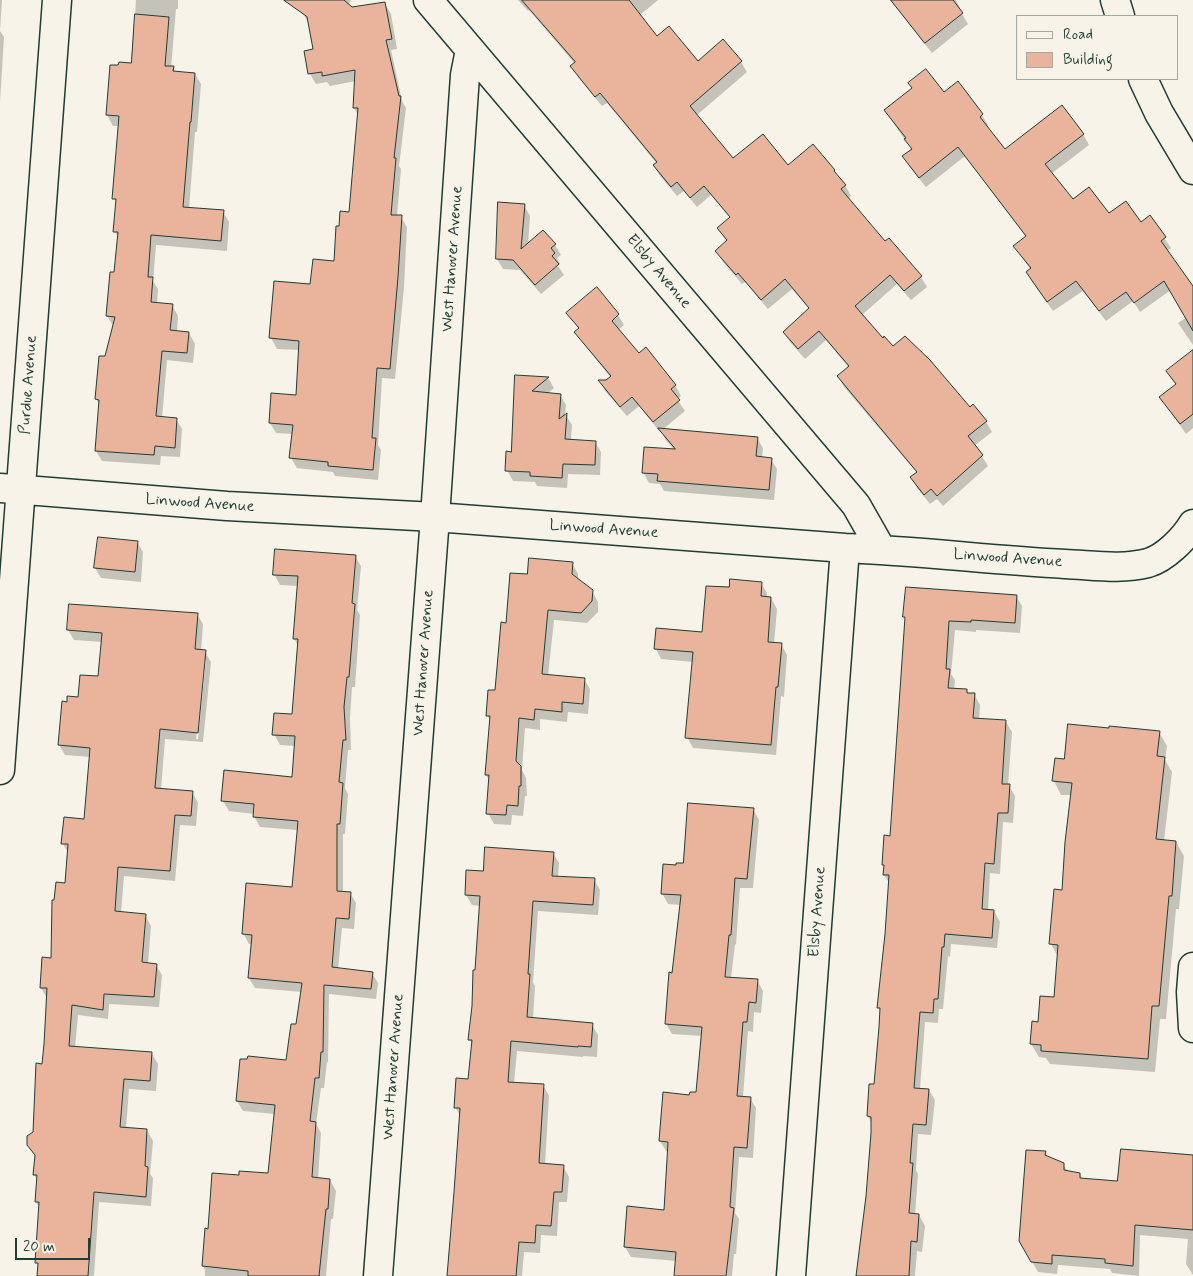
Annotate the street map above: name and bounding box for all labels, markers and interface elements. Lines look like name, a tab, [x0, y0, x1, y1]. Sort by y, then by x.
legend	[1016, 15, 1178, 80]
text: Road	[1063, 25, 1093, 45]
text: Building	[1063, 50, 1113, 70]
street label: West Hanover Avenue	[438, 185, 468, 333]
street label: Elsby Avenue	[621, 231, 695, 313]
street label: Purdue Avenue	[16, 335, 42, 435]
street label: Linwood Avenue	[145, 491, 255, 517]
street label: Linwood Avenue	[549, 517, 659, 543]
street label: Linwood Avenue	[953, 546, 1063, 572]
street label: West Hanover Avenue	[409, 589, 439, 737]
street label: Elsby Avenue	[805, 866, 831, 958]
street label: West Hanover Avenue	[379, 993, 409, 1141]
scale bar	[18, 1228, 92, 1260]
text: 20 m	[23, 1237, 55, 1257]

